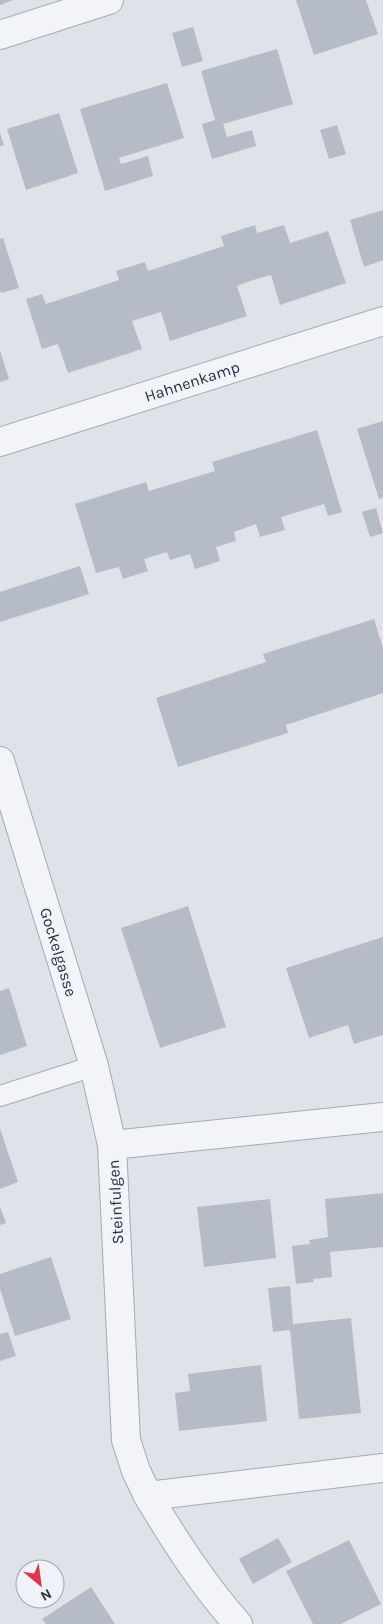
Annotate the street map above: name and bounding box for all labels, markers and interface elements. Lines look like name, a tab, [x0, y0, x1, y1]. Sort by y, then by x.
street label: Hahnenkamp	[142, 357, 242, 406]
street label: Gockelgasse	[36, 905, 81, 999]
street label: Steinfulgen	[104, 1159, 127, 1245]
north arrow	[15, 1559, 65, 1609]
text: N	[38, 1585, 55, 1605]

